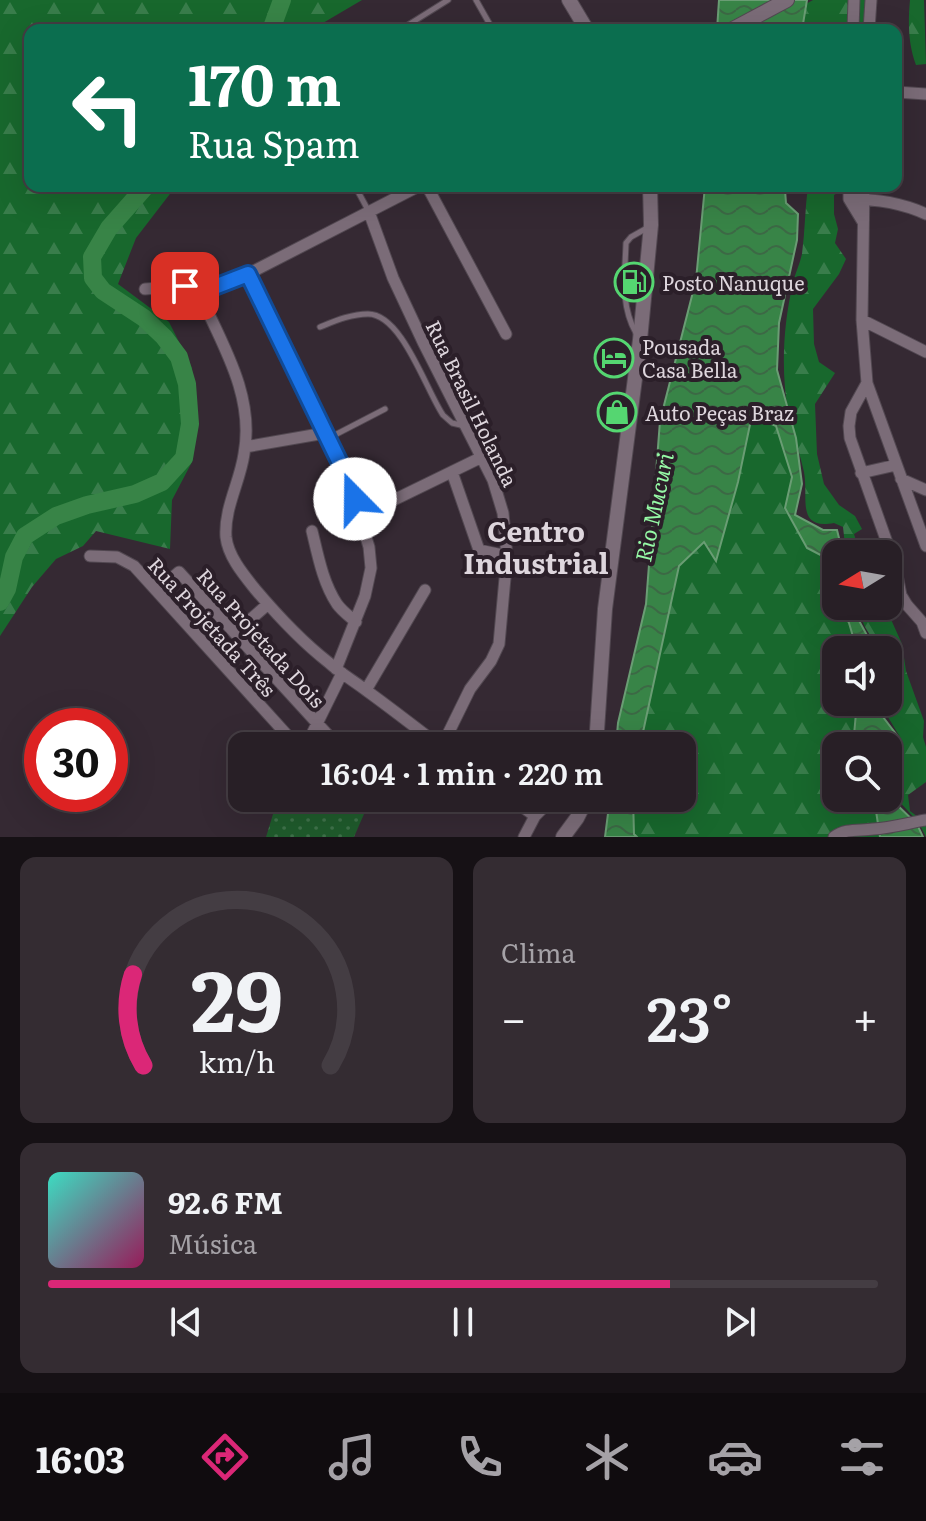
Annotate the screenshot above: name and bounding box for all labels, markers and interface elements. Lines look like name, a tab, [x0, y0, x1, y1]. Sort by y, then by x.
text: 170 m	[188, 40, 341, 123]
icon: left	[56, 56, 160, 160]
text: Rua Spam	[188, 116, 360, 169]
pin	[151, 252, 219, 320]
fuel station icon: Posto Nanuque	[613, 261, 655, 303]
icon: arrive	[163, 264, 207, 308]
place label: Posto Nanuque	[662, 267, 805, 297]
street label: Rua Brasil Holanda	[420, 315, 526, 492]
place label: Pousada Casa Bella	[642, 331, 738, 384]
hotel icon: Pousada Casa Bella	[593, 337, 635, 379]
shop icon: Auto Peças Braz	[596, 391, 638, 433]
place label: Auto Peças Braz	[645, 397, 794, 427]
water label: Rio Mucuri	[625, 449, 681, 565]
position arrow	[313, 457, 397, 541]
district label: Centro Industrial	[463, 509, 609, 583]
north arrow	[822, 540, 902, 620]
map controls	[822, 540, 902, 812]
street label: Rua Projetada Três	[142, 550, 284, 702]
street label: Rua Projetada Dois	[191, 561, 333, 713]
button: sound	[822, 636, 902, 716]
speed limit sign: 30	[24, 708, 128, 812]
button: search	[822, 732, 902, 812]
text: 16:04 · 1 min · 220 m	[321, 750, 603, 794]
text: Clima	[501, 932, 576, 971]
text: 29	[190, 934, 283, 1058]
text: 23°	[647, 971, 732, 1060]
text: −	[501, 983, 527, 1049]
text: +	[852, 983, 878, 1049]
text: km/h	[198, 1039, 275, 1082]
text: 92.6 FM	[168, 1179, 283, 1223]
text: Música	[168, 1223, 257, 1262]
icon: previous	[164, 1300, 208, 1344]
icon: pause	[441, 1300, 485, 1344]
icon: next	[718, 1300, 762, 1344]
icon: directions	[197, 1429, 253, 1485]
icon: music	[324, 1429, 380, 1485]
icon: phone	[452, 1429, 508, 1485]
icon: climate	[579, 1429, 635, 1485]
icon: car	[707, 1429, 763, 1485]
icon: filters	[834, 1429, 890, 1485]
text: 16:03	[36, 1431, 125, 1484]

